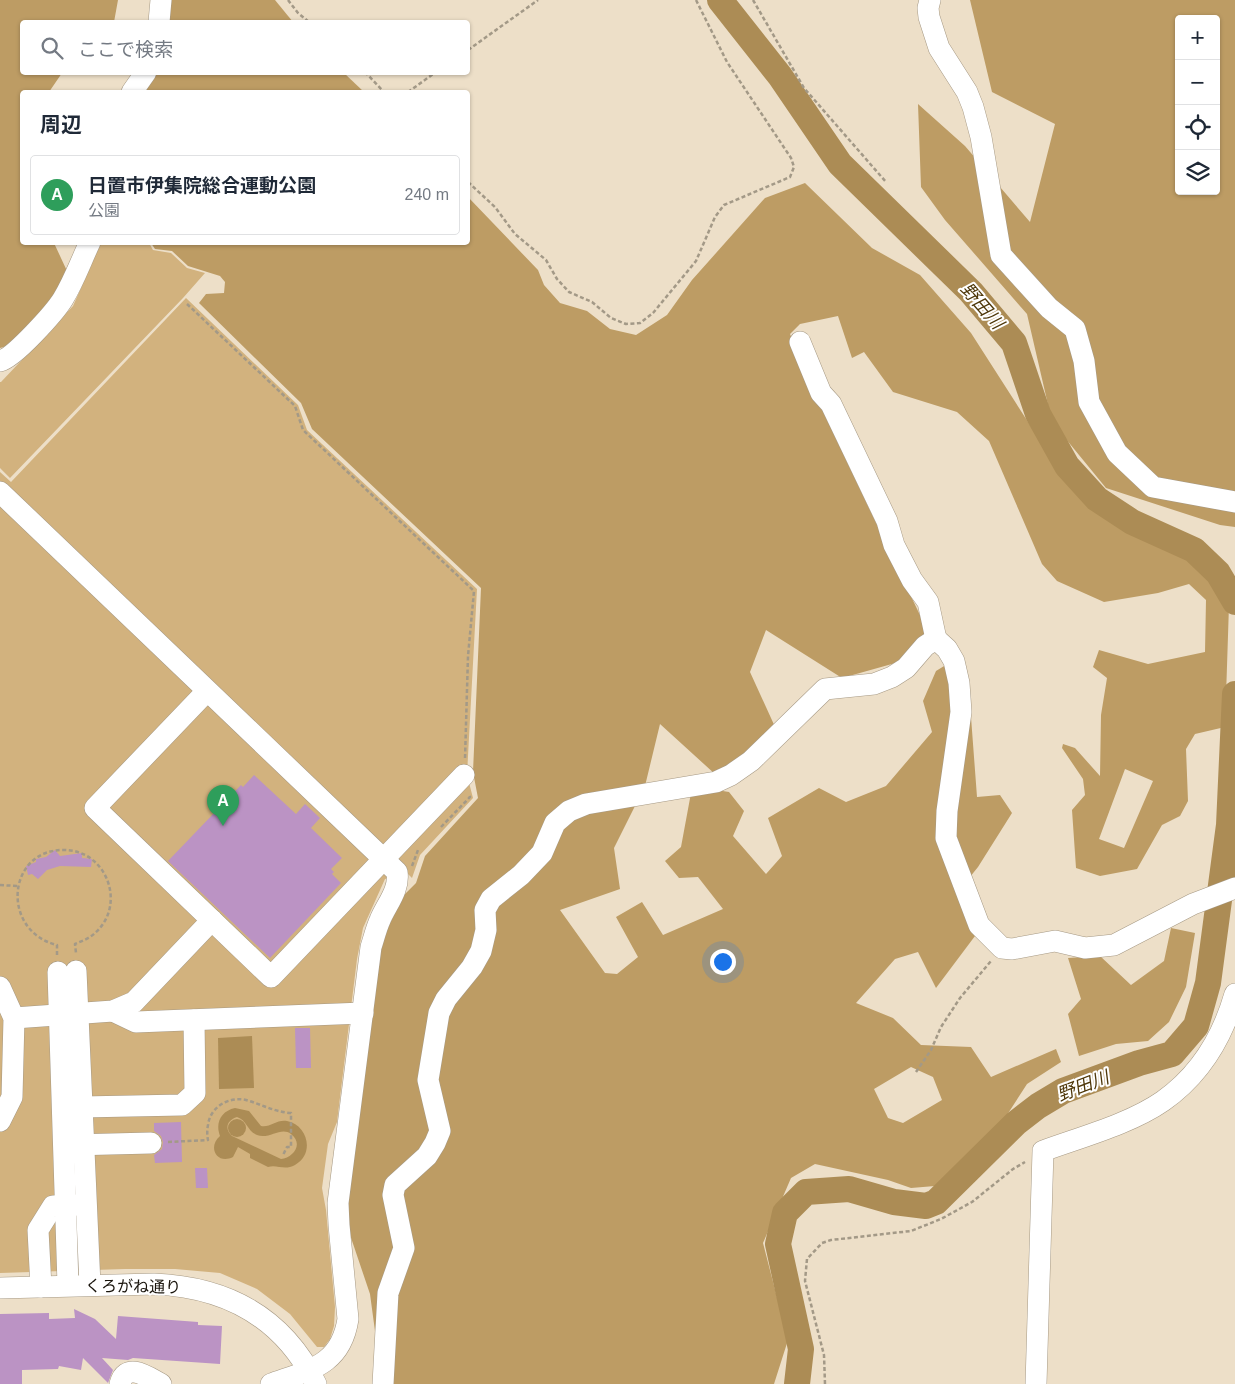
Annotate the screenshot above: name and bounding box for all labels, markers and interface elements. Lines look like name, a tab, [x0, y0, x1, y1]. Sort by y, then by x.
map controls	[1175, 15, 1220, 195]
button: +	[1175, 15, 1220, 60]
search box	[20, 20, 470, 75]
icon: search	[38, 34, 66, 62]
text: ここで検索	[78, 39, 173, 60]
button: −	[1175, 60, 1220, 105]
button: locate	[1175, 105, 1220, 150]
text: 周辺	[40, 113, 82, 136]
button: layers	[1175, 150, 1220, 195]
text: 日置市伊集院総合運動公園	[88, 175, 316, 196]
text: A	[51, 186, 63, 203]
text: 240 m	[405, 186, 449, 203]
text: 公園	[88, 202, 120, 219]
water label: 野田川	[957, 279, 1009, 334]
pin: A	[207, 785, 239, 826]
your location	[710, 949, 736, 975]
water label: 野田川	[1054, 1066, 1114, 1105]
street label: くろがね通り	[85, 1277, 181, 1296]

